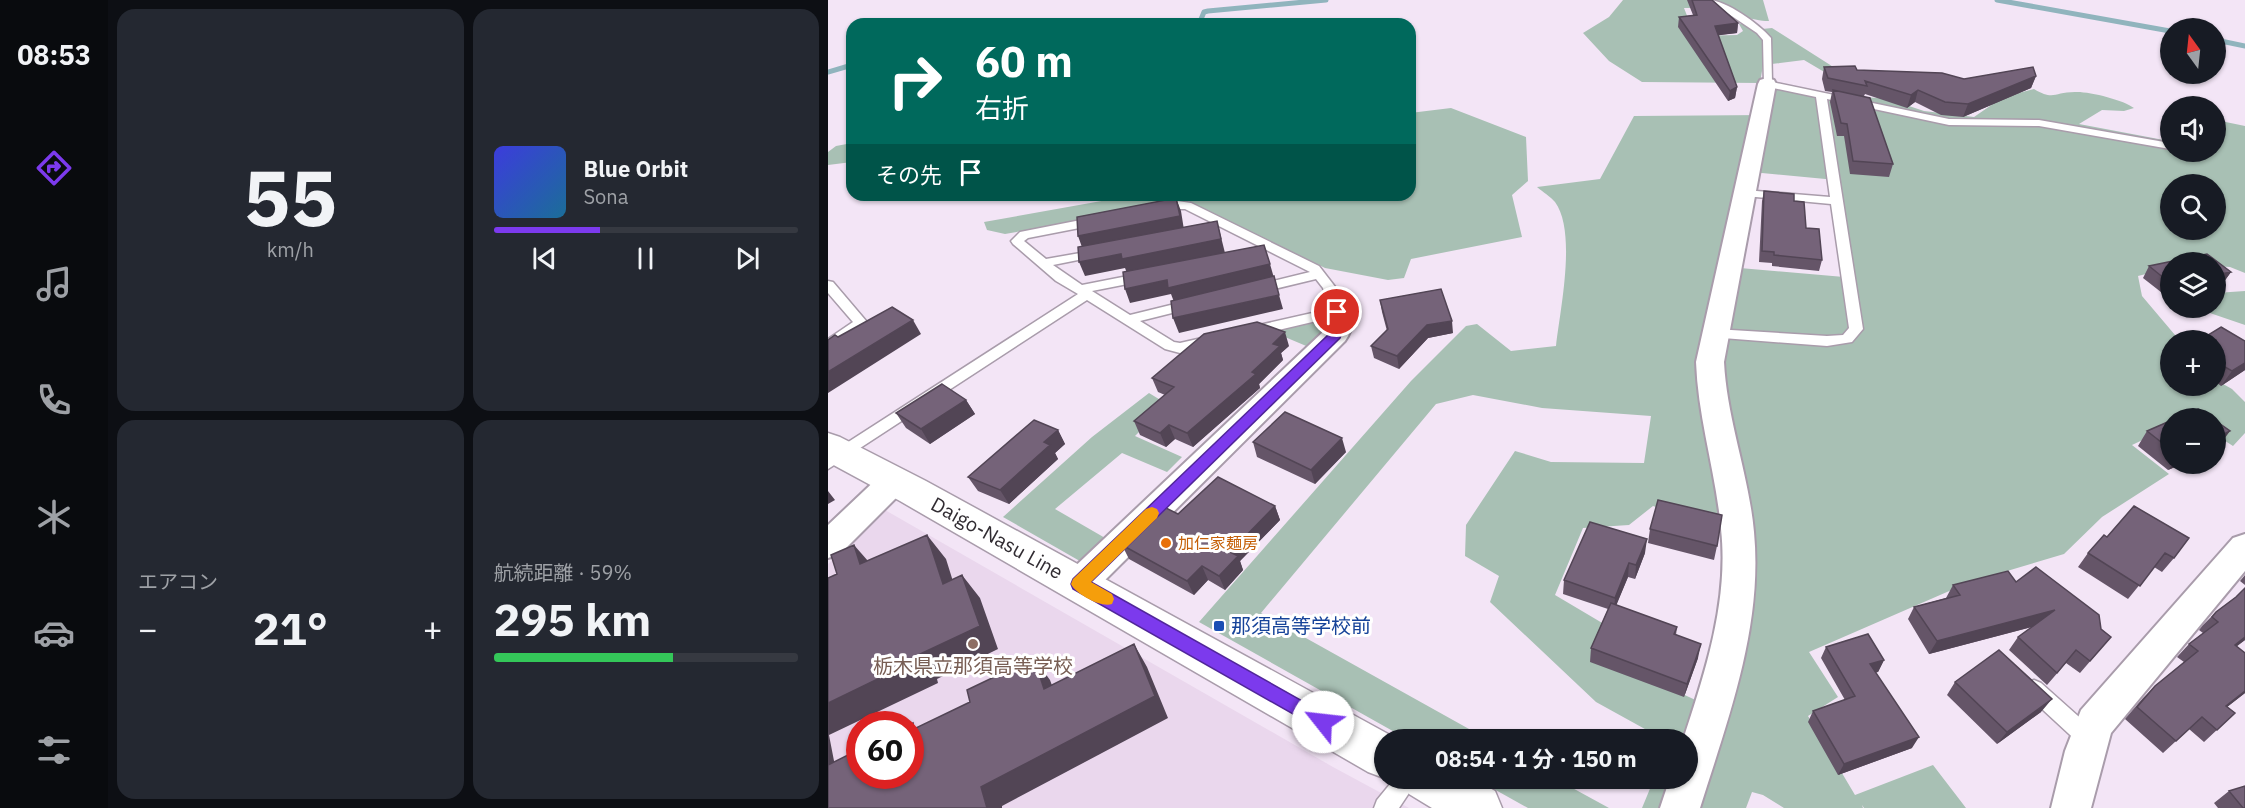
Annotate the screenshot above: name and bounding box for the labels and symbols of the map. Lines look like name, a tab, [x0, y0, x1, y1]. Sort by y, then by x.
north arrow	[2160, 18, 2226, 84]
pin	[1311, 286, 1362, 337]
street label: Daigo-Nasu Line	[926, 490, 1068, 585]
place label: 加仁家麺房	[1178, 533, 1258, 553]
marker: 加仁家麺房	[1159, 536, 1173, 550]
place label: 那須高等学校前	[1231, 612, 1371, 639]
marker: 那須高等学校前	[1212, 619, 1226, 633]
marker: 栃木県立那須高等学校	[966, 637, 980, 651]
place label: 栃木県立那須高等学校	[873, 652, 1073, 679]
position arrow	[1291, 690, 1355, 754]
speed limit sign: 60	[846, 711, 924, 789]

